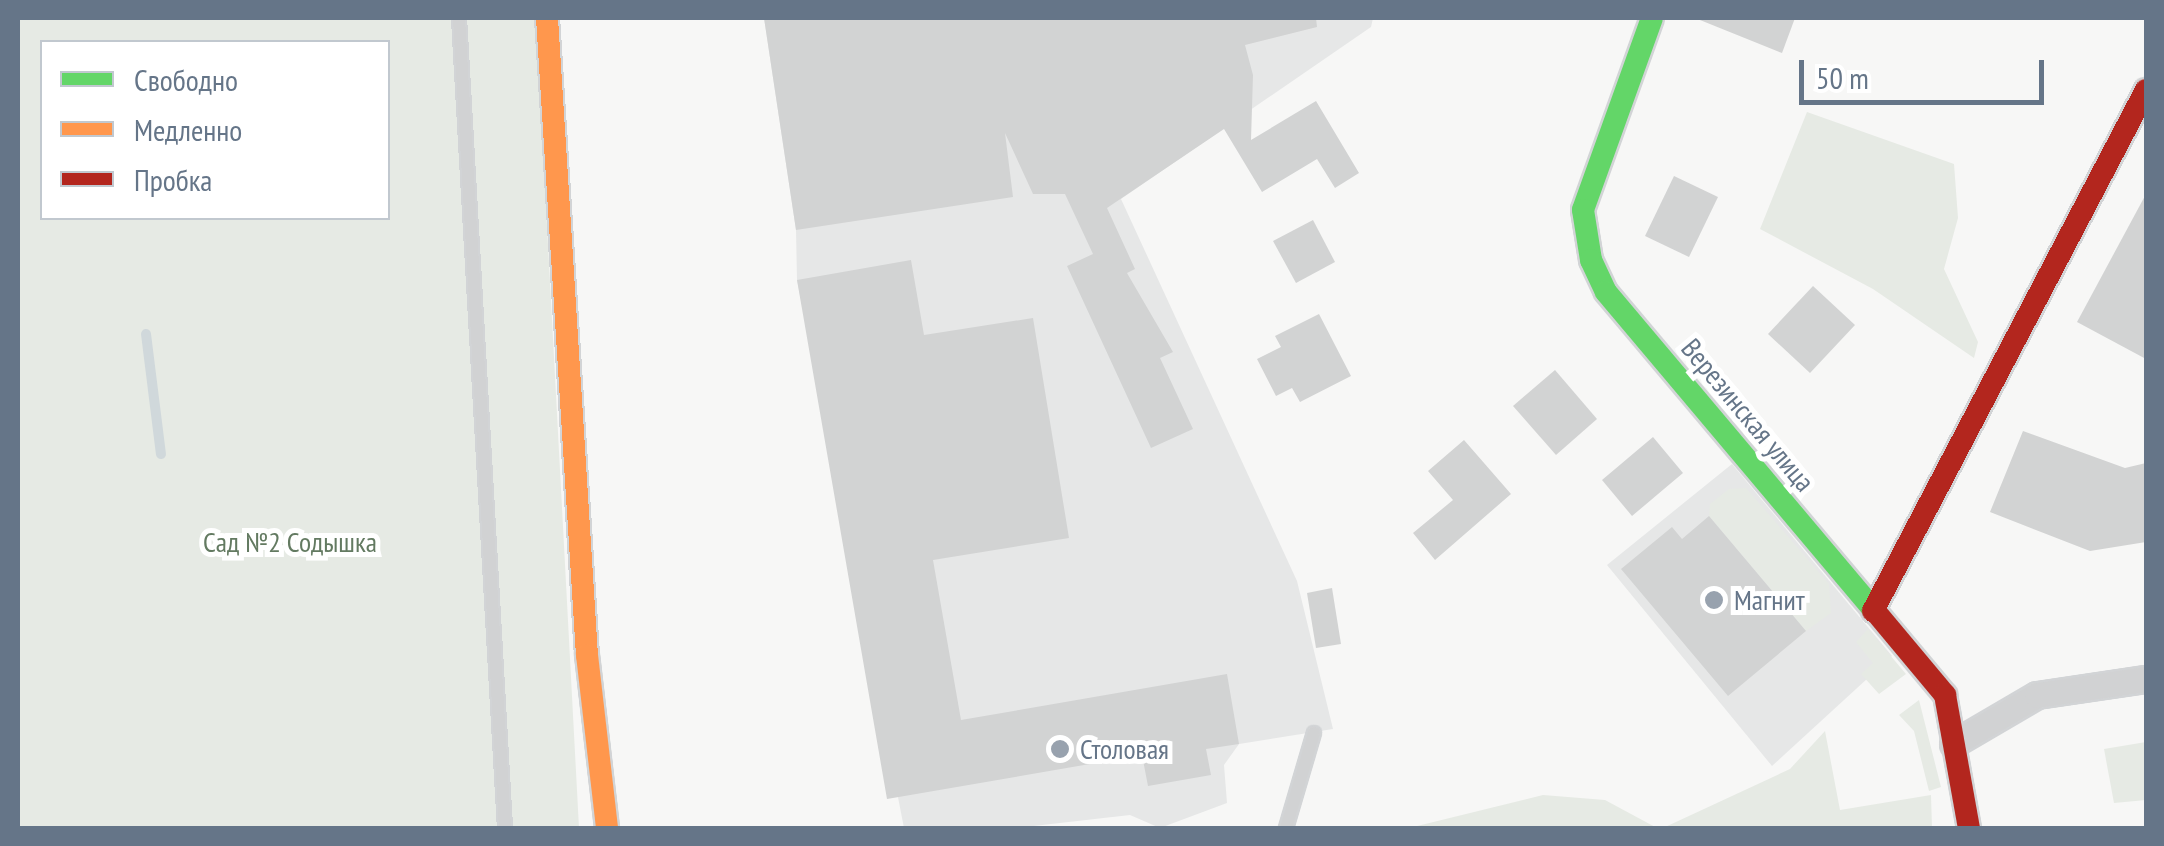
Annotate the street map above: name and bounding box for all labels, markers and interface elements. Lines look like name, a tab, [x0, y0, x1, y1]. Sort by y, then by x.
legend	[40, 40, 390, 220]
scale bar	[1804, 40, 2049, 102]
text: 50 m	[1816, 58, 1869, 97]
text: Свободно	[134, 60, 238, 99]
text: Медленно	[134, 110, 242, 149]
text: Пробка	[134, 160, 212, 199]
street label: Верезинская улица	[1674, 332, 1822, 498]
park label: Сад №2 Содышка	[203, 525, 377, 559]
place label: Магнит	[1734, 583, 1805, 617]
marker: Магнит	[1703, 589, 1725, 611]
place label: Столовая	[1080, 732, 1169, 766]
marker: Столовая	[1049, 738, 1071, 760]

